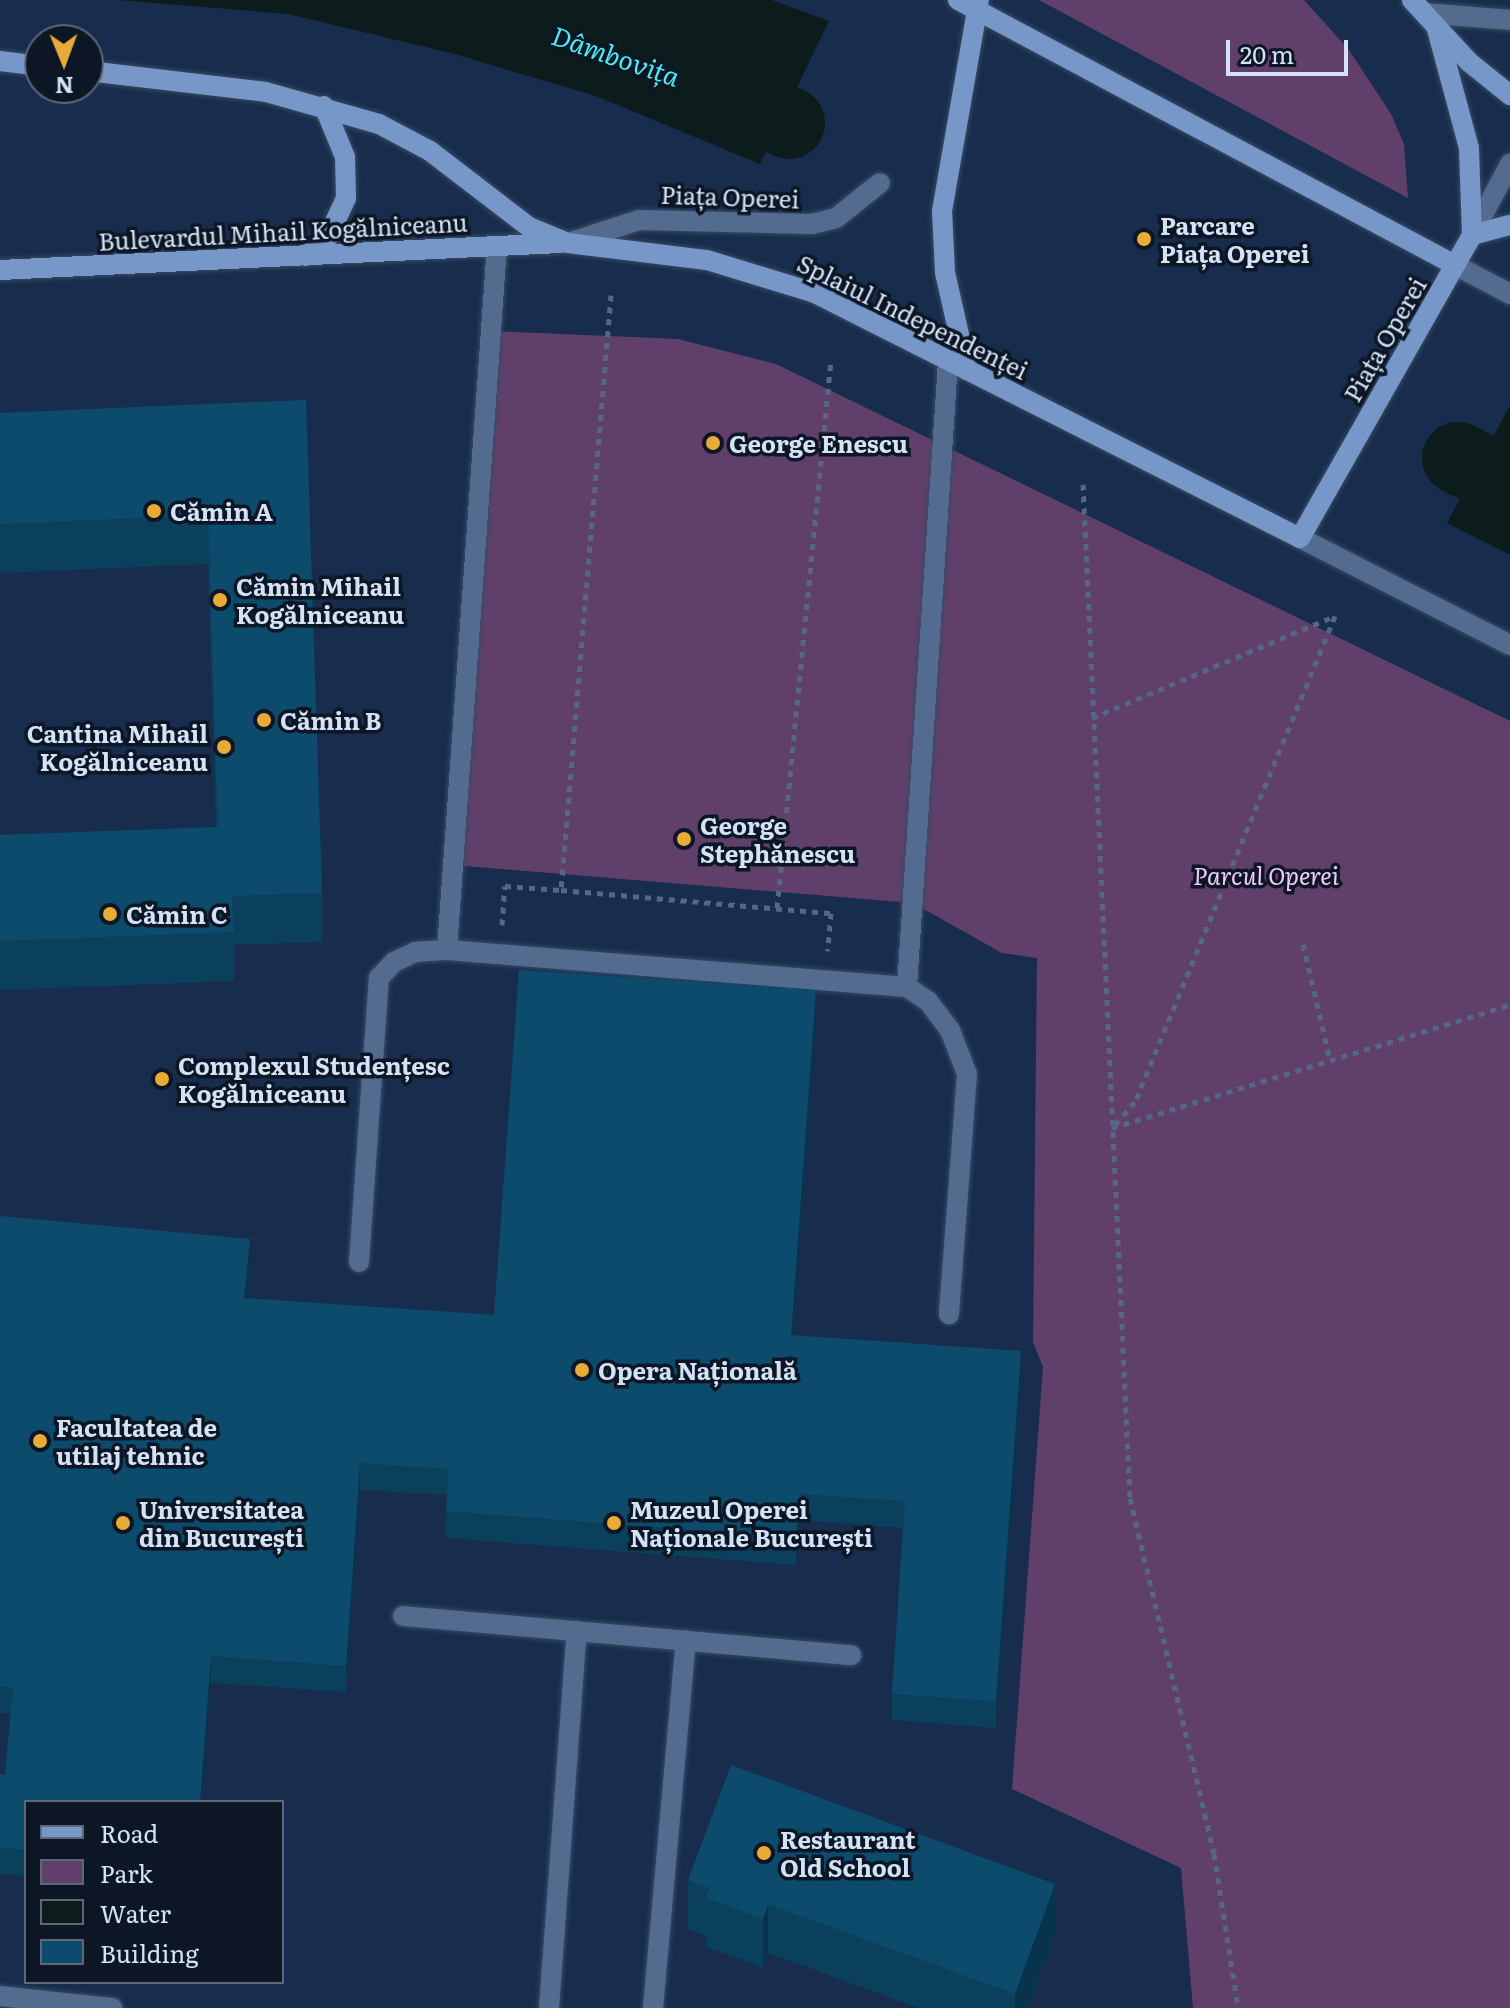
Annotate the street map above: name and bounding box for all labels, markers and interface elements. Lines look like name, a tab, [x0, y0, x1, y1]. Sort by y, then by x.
water label: Dâmbovița	[548, 19, 684, 91]
north arrow	[24, 24, 104, 104]
scale bar	[1230, 24, 1352, 74]
text: 20 m	[1240, 36, 1294, 71]
text: N	[55, 70, 74, 103]
street label: Piața Operei	[660, 179, 800, 213]
street label: Bulevardul Mihail Kogălniceanu	[98, 207, 468, 255]
place label: Parcare Piața Operei	[1160, 211, 1310, 267]
marker: Parcare Piața Operei	[1135, 230, 1153, 248]
street label: Splaiul Independenței	[793, 248, 1033, 384]
street label: Piața Operei	[1337, 272, 1431, 406]
place label: George Enescu	[729, 429, 908, 457]
marker: George Enescu	[704, 434, 722, 452]
place label: Cămin A	[170, 497, 273, 525]
marker: Cămin A	[145, 502, 163, 520]
place label: Cămin Mihail Kogălniceanu	[236, 572, 404, 628]
marker: Cămin Mihail Kogălniceanu	[211, 591, 229, 609]
place label: Cămin B	[280, 706, 381, 734]
marker: Cămin B	[255, 711, 273, 729]
place label: Cantina Mihail Kogălniceanu	[27, 719, 208, 775]
marker: Cantina Mihail Kogălniceanu	[215, 738, 233, 756]
place label: George Stephănescu	[700, 811, 855, 867]
marker: George Stephănescu	[675, 830, 693, 848]
park label: Parcul Operei	[1193, 861, 1339, 889]
place label: Cămin C	[126, 900, 228, 928]
marker: Cămin C	[101, 905, 119, 923]
place label: Complexul Studențesc Kogălniceanu	[178, 1051, 450, 1107]
marker: Complexul Studențesc Kogălniceanu	[153, 1070, 171, 1088]
place label: Opera Națională	[598, 1356, 797, 1384]
marker: Opera Națională	[573, 1361, 591, 1379]
place label: Facultatea de utilaj tehnic	[56, 1413, 217, 1469]
marker: Facultatea de utilaj tehnic	[31, 1432, 49, 1450]
place label: Universitatea din București	[139, 1495, 304, 1551]
place label: Muzeul Operei Naționale București	[630, 1495, 873, 1551]
marker: Universitatea din București	[114, 1514, 132, 1532]
marker: Muzeul Operei Naționale București	[605, 1514, 623, 1532]
legend	[24, 1800, 284, 1984]
text: Road	[100, 1815, 158, 1850]
place label: Restaurant Old School	[780, 1825, 916, 1881]
marker: Restaurant Old School	[755, 1844, 773, 1862]
text: Park	[100, 1855, 153, 1890]
text: Water	[100, 1895, 171, 1930]
text: Building	[100, 1935, 199, 1970]

